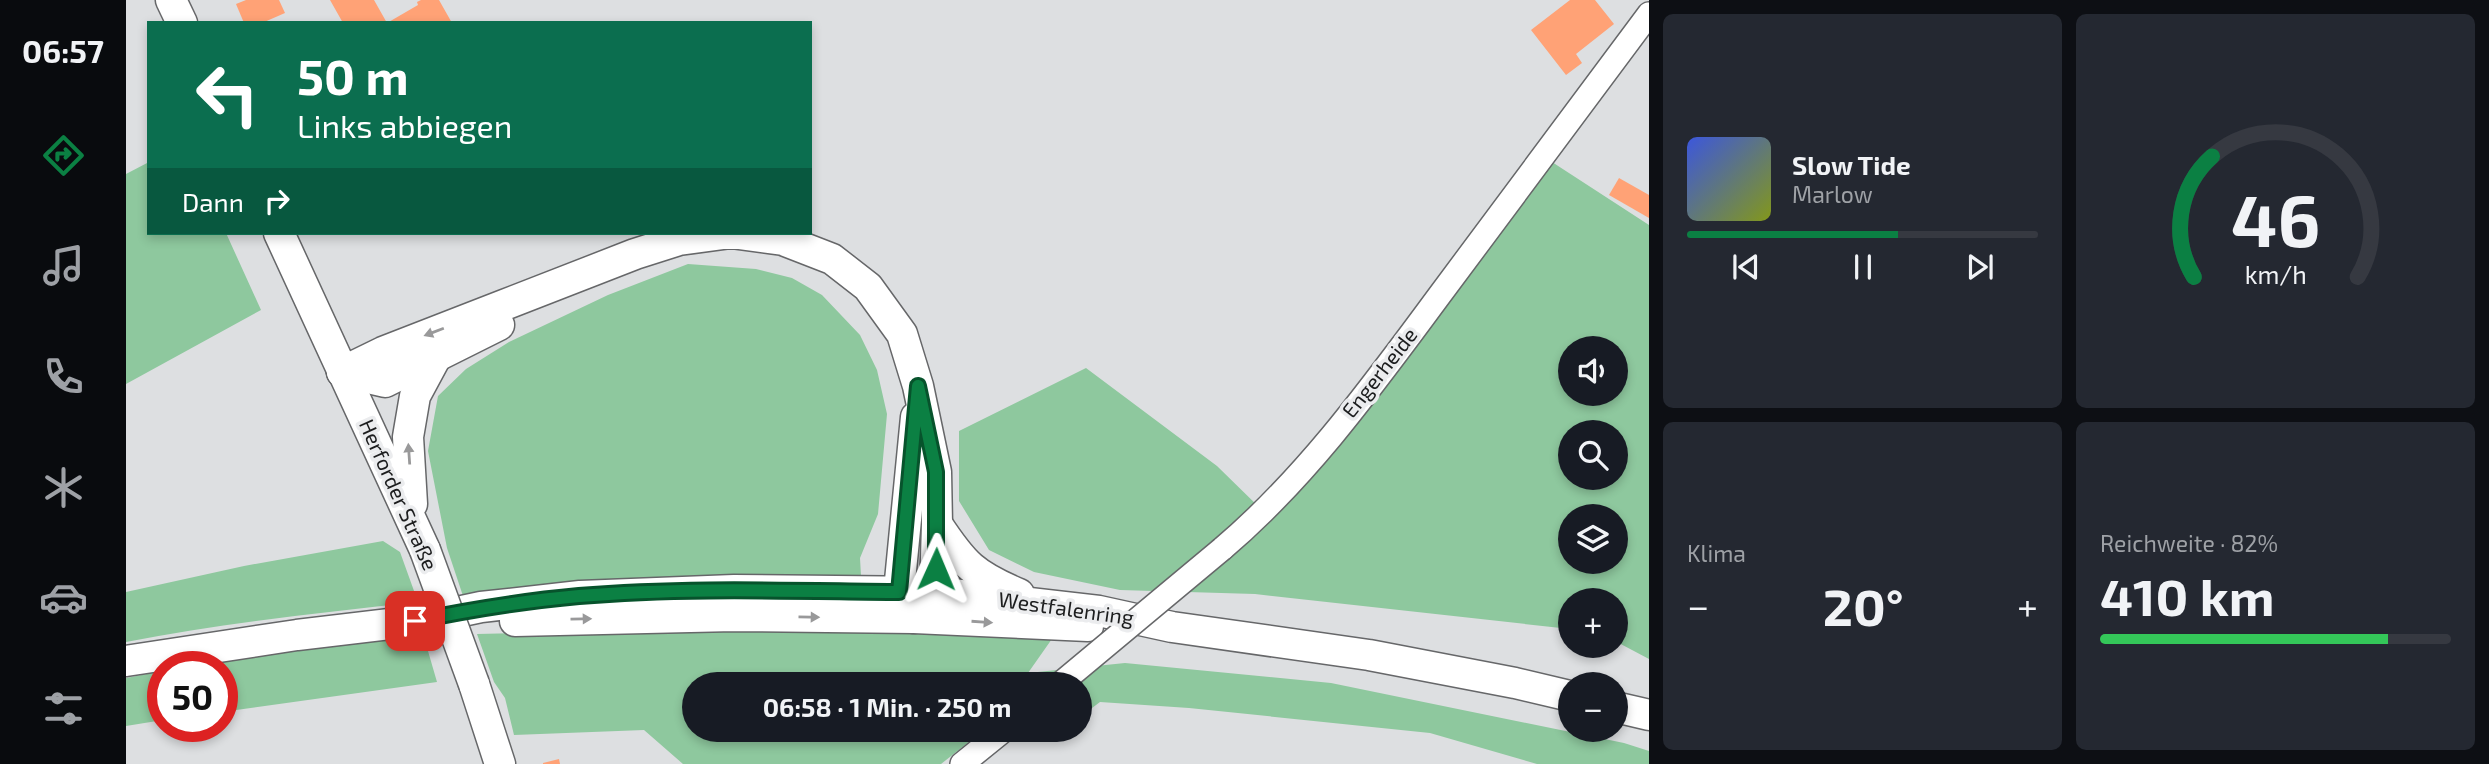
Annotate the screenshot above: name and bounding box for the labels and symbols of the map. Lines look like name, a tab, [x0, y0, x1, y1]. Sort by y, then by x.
street label: Engerheide	[1336, 322, 1422, 422]
one-way arrow	[424, 327, 445, 338]
street label: Herforder Straße	[355, 415, 444, 574]
one-way arrow	[403, 443, 414, 465]
position arrow	[899, 532, 973, 606]
street label: Westfalenring	[997, 586, 1136, 629]
pin	[385, 591, 445, 651]
one-way arrow	[798, 611, 820, 622]
one-way arrow	[570, 614, 592, 625]
one-way arrow	[972, 617, 994, 628]
speed limit sign: 50	[147, 651, 238, 742]

